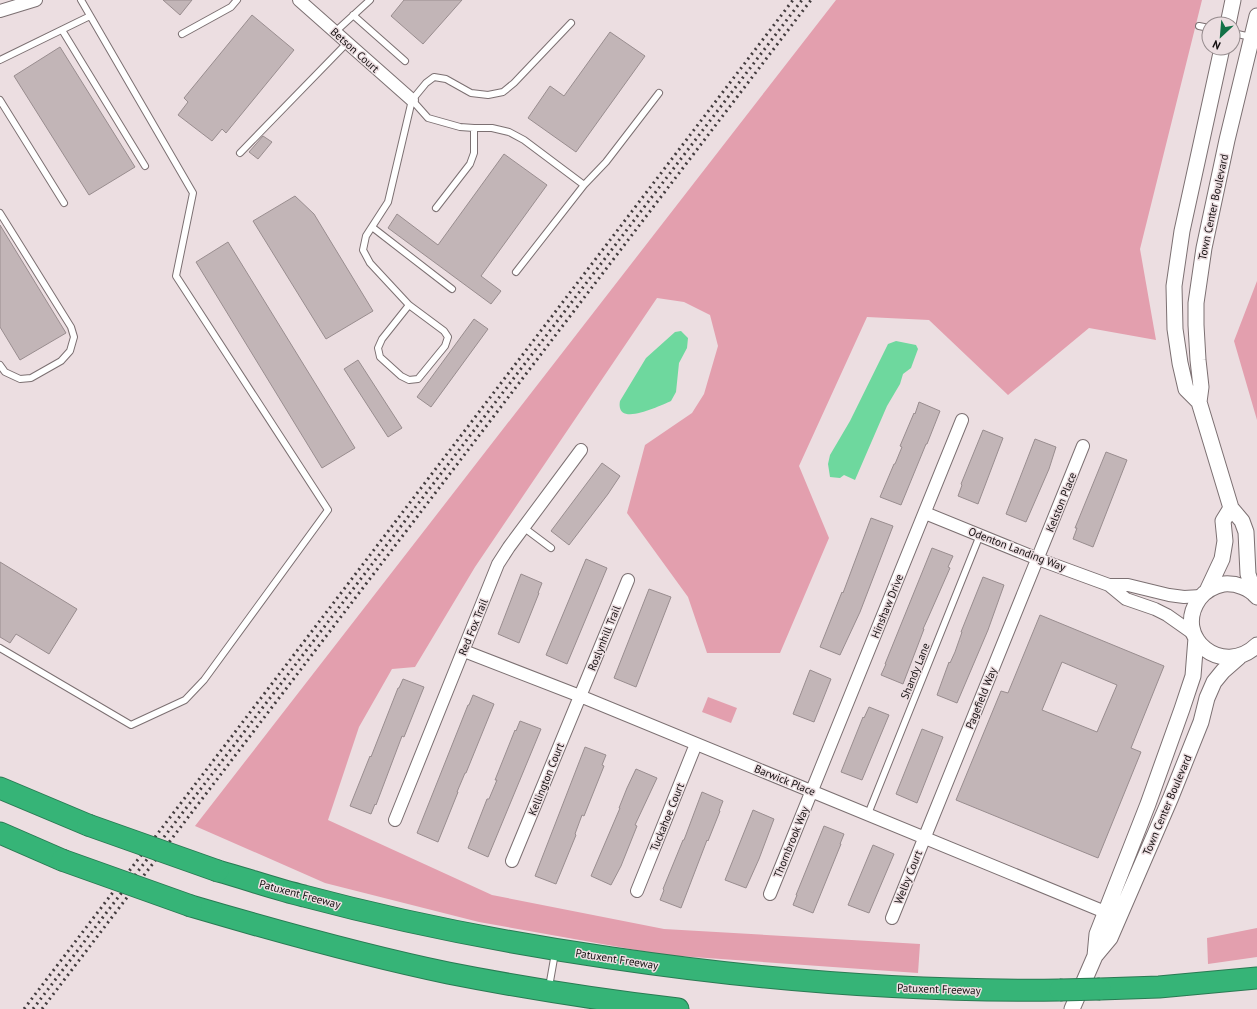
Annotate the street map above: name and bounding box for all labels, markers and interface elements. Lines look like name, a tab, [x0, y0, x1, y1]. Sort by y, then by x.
north arrow	[1201, 16, 1241, 56]
street label: Betson Court	[328, 24, 382, 76]
text: N	[1210, 37, 1223, 53]
street label: Town Center Boulevard	[1195, 153, 1231, 261]
street label: Kelston Place	[1043, 470, 1079, 534]
street label: Odenton Landing Way	[966, 524, 1068, 574]
street label: Hinshaw Drive	[868, 572, 906, 640]
street label: Red Fox Trail	[455, 596, 491, 657]
street label: Roslynhill Trail	[585, 603, 624, 673]
street label: Shandy Lane	[897, 640, 933, 701]
street label: Pagefield Way	[962, 664, 1000, 731]
street label: Kellington Court	[525, 740, 567, 817]
street label: Town Center Boulevard	[1139, 752, 1195, 857]
street label: Barwick Place	[752, 761, 818, 799]
street label: Tuckahoe Court	[647, 781, 687, 853]
street label: Thornbrook Way	[770, 803, 812, 880]
street label: Welby Court	[891, 848, 925, 906]
street label: Patuxent Freeway	[258, 876, 343, 912]
street label: Patuxent Freeway	[575, 946, 660, 973]
street label: Patuxent Freeway	[897, 981, 982, 997]

